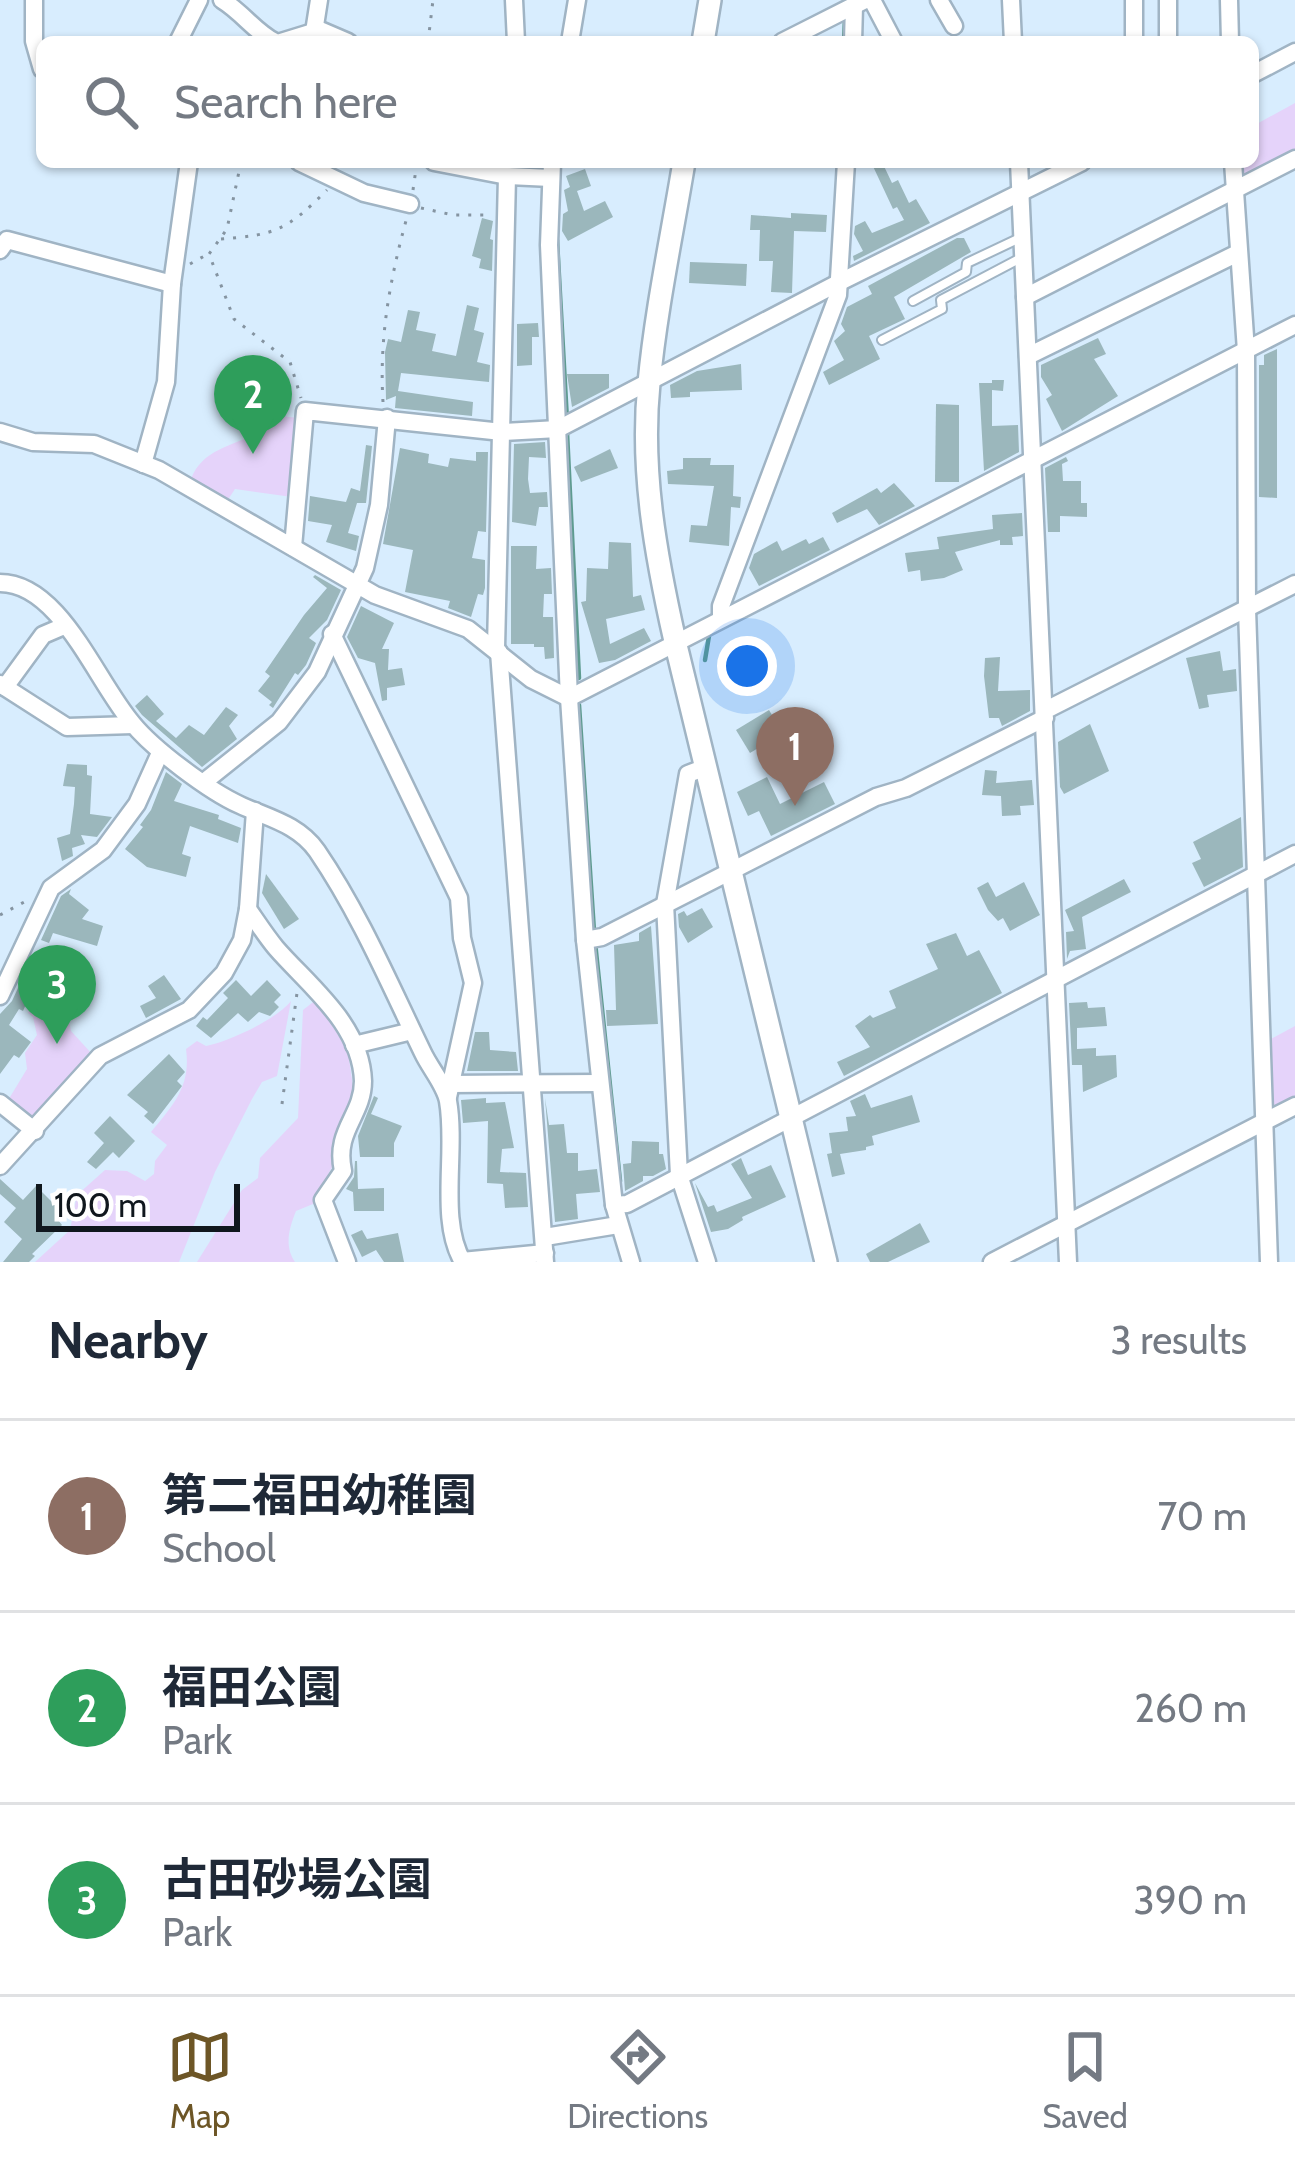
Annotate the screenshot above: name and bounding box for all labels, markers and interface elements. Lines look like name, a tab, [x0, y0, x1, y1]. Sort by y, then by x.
search box	[36, 36, 1259, 168]
icon: search	[78, 69, 144, 135]
text: Search here	[174, 75, 398, 129]
pin: 2	[214, 355, 292, 454]
your location	[717, 636, 777, 696]
pin: 1	[756, 707, 834, 806]
pin: 3	[18, 945, 96, 1044]
scale bar	[36, 1178, 240, 1231]
text: 100 m	[54, 1185, 147, 1225]
text: Nearby	[48, 1309, 208, 1371]
text: 3 results	[1110, 1316, 1247, 1364]
text: 第二福田幼稚園	[162, 1468, 477, 1522]
text: 1	[80, 1492, 94, 1540]
text: 70 m	[1158, 1492, 1247, 1540]
text: School	[162, 1524, 276, 1572]
text: 福田公園	[162, 1660, 342, 1714]
text: 2	[77, 1684, 97, 1732]
text: 260 m	[1134, 1684, 1247, 1732]
text: Park	[162, 1716, 232, 1764]
text: 古田砂場公園	[162, 1852, 432, 1906]
text: 3	[76, 1876, 98, 1924]
text: 390 m	[1134, 1876, 1247, 1924]
text: Park	[162, 1908, 232, 1956]
tab: Map	[167, 2024, 233, 2136]
tab: Directions	[567, 2024, 708, 2136]
tab: Saved	[1042, 2024, 1128, 2136]

